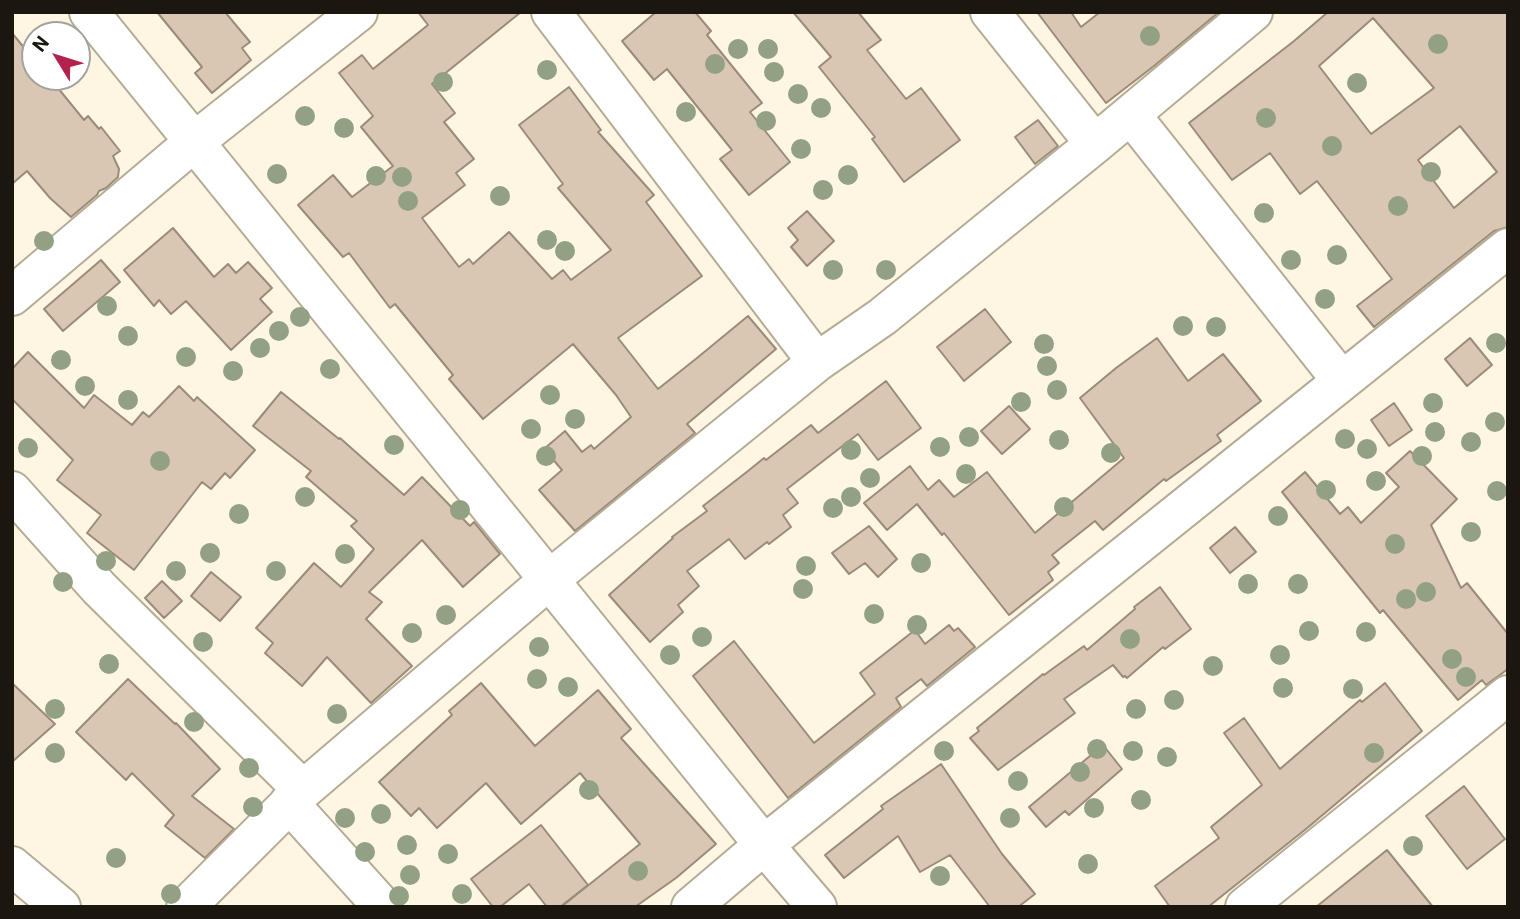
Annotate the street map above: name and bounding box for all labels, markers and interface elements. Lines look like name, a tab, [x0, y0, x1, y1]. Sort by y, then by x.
north arrow	[21, 21, 91, 91]
text: N	[27, 32, 54, 56]

